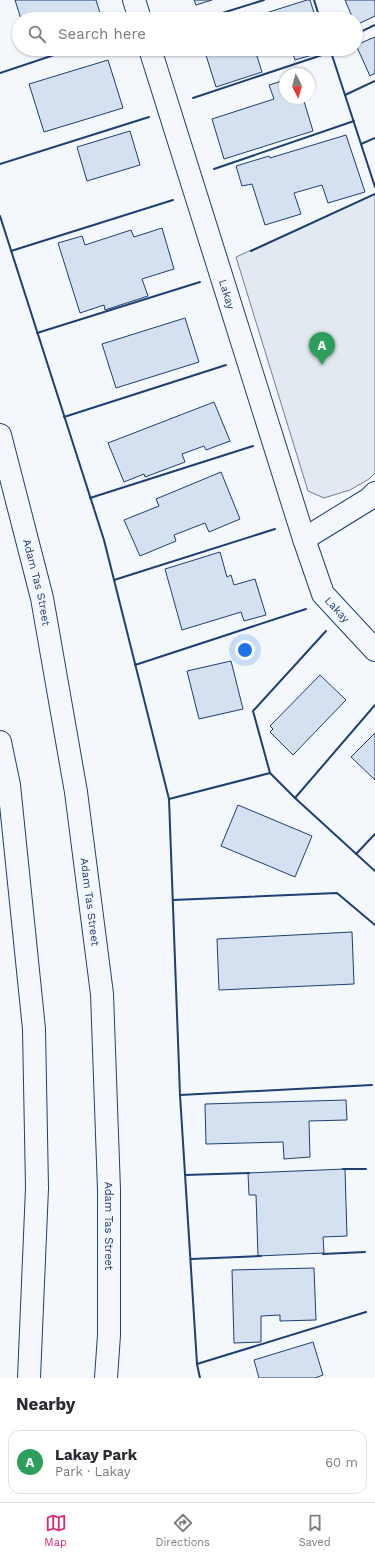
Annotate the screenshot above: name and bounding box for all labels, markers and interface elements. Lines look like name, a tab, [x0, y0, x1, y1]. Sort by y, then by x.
search box	[12, 12, 363, 56]
icon: search	[26, 23, 48, 45]
text: Search here	[58, 25, 146, 43]
north arrow	[279, 68, 315, 104]
street label: Lakay	[216, 278, 237, 311]
pin: A	[309, 332, 335, 365]
street label: Adam Tas Street	[20, 538, 53, 627]
street label: Lakay	[322, 594, 352, 626]
your location	[235, 640, 255, 660]
street label: Adam Tas Street	[78, 857, 102, 947]
street label: Adam Tas Street	[102, 1181, 115, 1271]
text: Nearby	[16, 1394, 75, 1414]
text: Lakay Park	[55, 1446, 137, 1464]
text: A	[26, 1455, 34, 1470]
text: 60 m	[325, 1455, 358, 1470]
text: Park · Lakay	[55, 1464, 131, 1479]
tab: Map	[44, 1512, 67, 1549]
tab: Directions	[156, 1512, 210, 1549]
tab: Saved	[299, 1512, 331, 1549]

